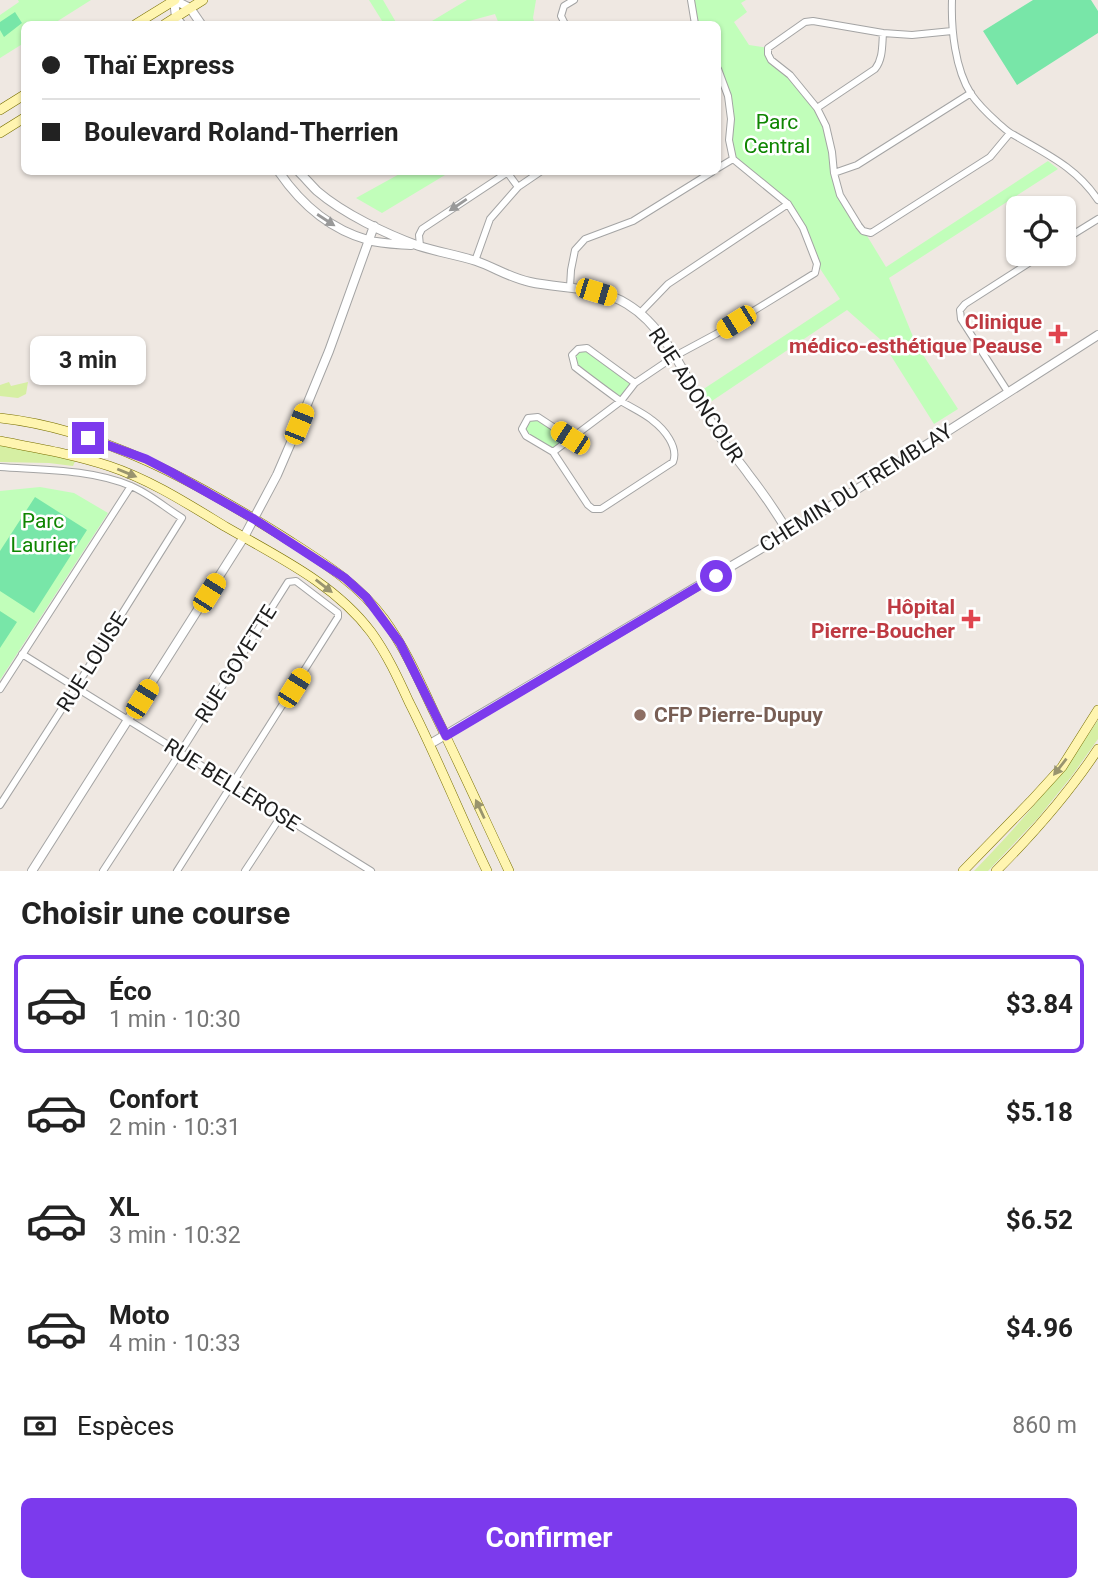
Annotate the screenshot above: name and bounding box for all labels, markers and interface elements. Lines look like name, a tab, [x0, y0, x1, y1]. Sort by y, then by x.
text: Thaï Express	[84, 50, 235, 80]
park label: Parc Central	[744, 110, 810, 158]
text: Boulevard Roland-Therrien	[84, 117, 399, 147]
map controls	[1006, 196, 1076, 266]
button: locate	[1006, 196, 1076, 266]
one-way arrow	[448, 198, 467, 211]
one-way arrow	[317, 213, 336, 226]
car	[573, 276, 620, 308]
car	[713, 302, 760, 342]
place label: Clinique médico-esthétique Peause	[789, 310, 1042, 358]
street label: RUE ADONCOUR	[644, 323, 748, 467]
marker: Clinique médico-esthétique Peause	[1048, 324, 1068, 344]
callout: 3 min	[30, 336, 146, 386]
text: 3 min	[59, 347, 117, 374]
car	[282, 401, 317, 447]
car	[547, 418, 594, 458]
street label: CHEMIN DU TREMBLAY	[755, 419, 957, 557]
route end	[72, 422, 104, 454]
one-way arrow	[117, 467, 137, 479]
park label: Parc Laurier	[11, 509, 75, 557]
route start	[700, 560, 732, 592]
car	[189, 570, 230, 616]
one-way arrow	[315, 579, 333, 593]
place label: Hôpital Pierre-Boucher	[811, 595, 955, 643]
street label: RUE GOYETTE	[190, 601, 282, 727]
street label: RUE LOUISE	[52, 608, 132, 716]
marker: Hôpital Pierre-Boucher	[961, 609, 981, 629]
car	[274, 665, 315, 711]
car	[122, 676, 163, 722]
place label: CFP Pierre-Dupuy	[654, 703, 823, 727]
marker: CFP Pierre-Dupuy	[632, 707, 648, 723]
street label: RUE BELLEROSE	[160, 734, 304, 836]
one-way arrow	[1053, 758, 1068, 776]
one-way arrow	[474, 799, 486, 819]
text: Choisir une course	[21, 894, 290, 932]
icon: car	[25, 973, 88, 1036]
text: Éco	[109, 976, 152, 1006]
text: $3.84	[1006, 989, 1073, 1019]
text: 1 min · 10:30	[109, 1006, 241, 1033]
icon: car	[25, 1081, 88, 1144]
text: Confort	[109, 1084, 198, 1114]
text: $5.18	[1006, 1097, 1073, 1127]
text: 2 min · 10:31	[109, 1114, 241, 1141]
icon: car	[25, 1189, 88, 1252]
text: XL	[109, 1192, 140, 1222]
text: $6.52	[1006, 1205, 1073, 1235]
text: 3 min · 10:32	[109, 1222, 241, 1249]
icon: car	[25, 1297, 88, 1360]
text: Moto	[109, 1300, 170, 1330]
text: $4.96	[1006, 1313, 1073, 1343]
text: 4 min · 10:33	[109, 1330, 241, 1357]
icon: cash	[21, 1407, 59, 1445]
text: Espèces	[77, 1411, 174, 1441]
text: 860 m	[1012, 1412, 1077, 1439]
button: Confirmer	[21, 1498, 1077, 1578]

